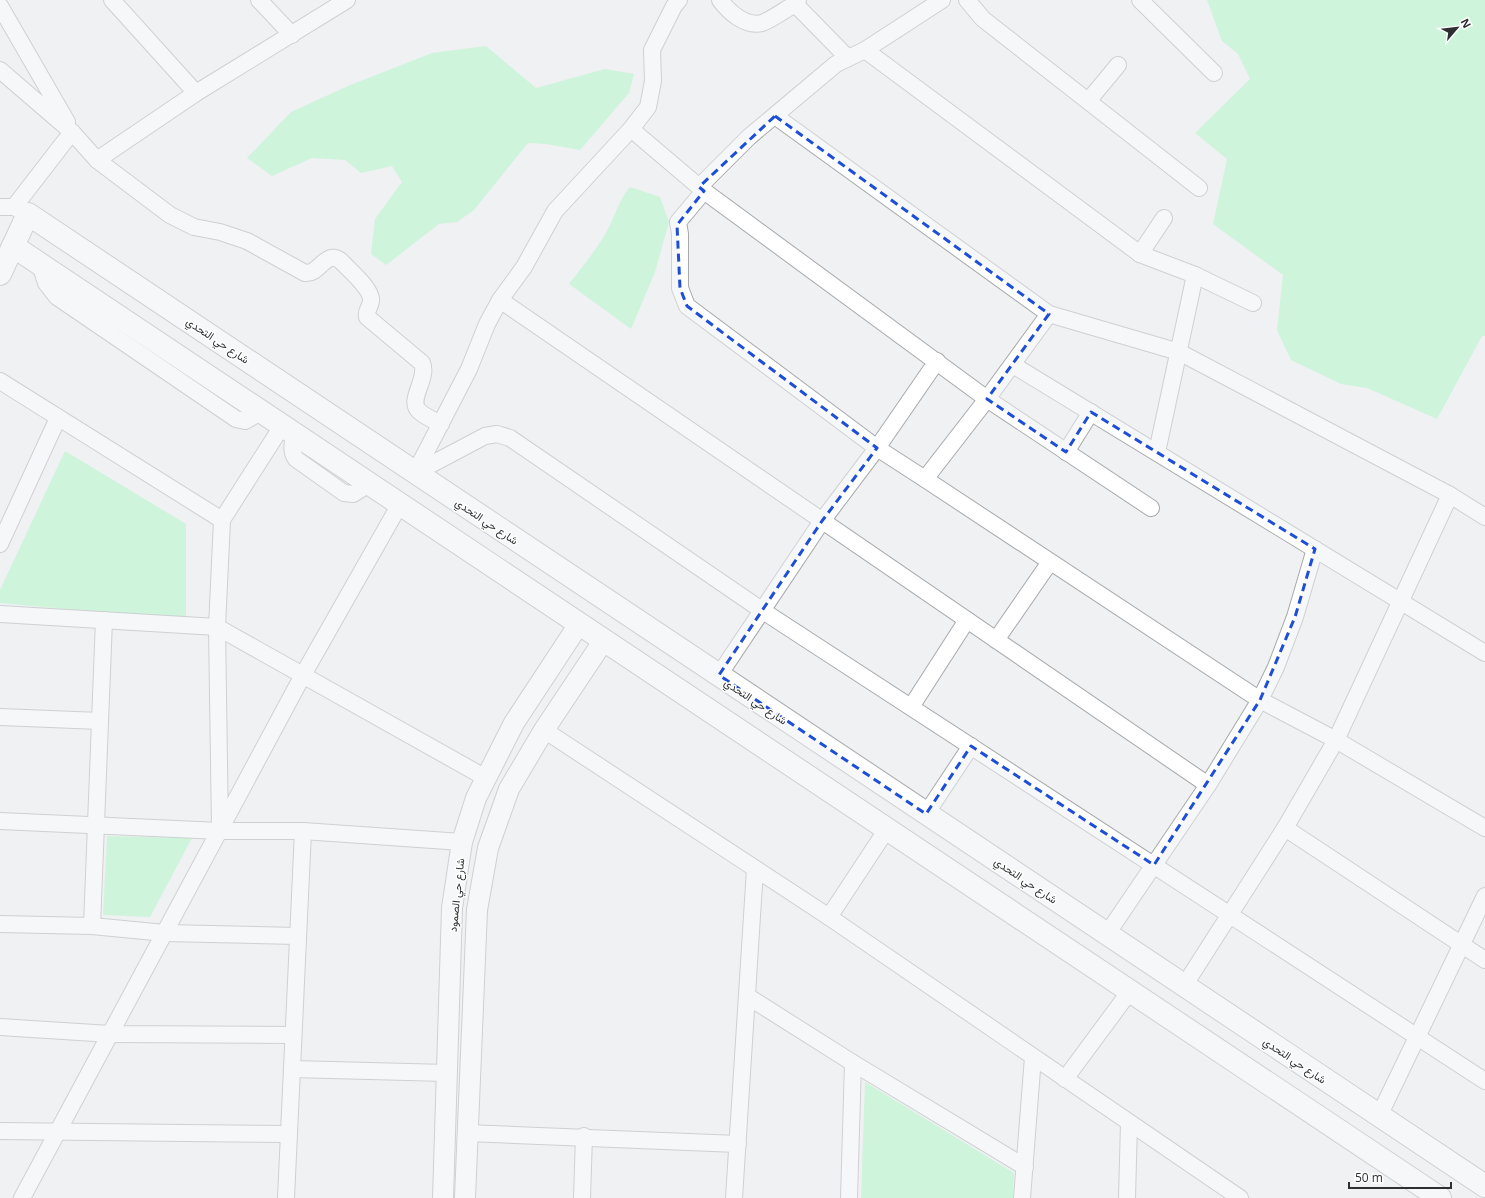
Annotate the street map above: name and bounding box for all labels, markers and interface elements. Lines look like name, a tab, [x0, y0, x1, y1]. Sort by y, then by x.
north arrow	[1437, 8, 1477, 48]
text: N	[1458, 16, 1475, 31]
street label: شارع حي التحدي	[182, 313, 253, 369]
street label: شارع حي التحدي	[451, 494, 522, 550]
street label: شارع حي التحدي	[720, 674, 791, 730]
street label: شارع حي التحدي	[990, 853, 1061, 909]
street label: شارع حي الصمود	[445, 857, 470, 933]
street label: شارع حي التحدي	[1259, 1033, 1330, 1089]
scale bar	[1349, 1164, 1451, 1190]
text: 50 m	[1355, 1169, 1383, 1186]

